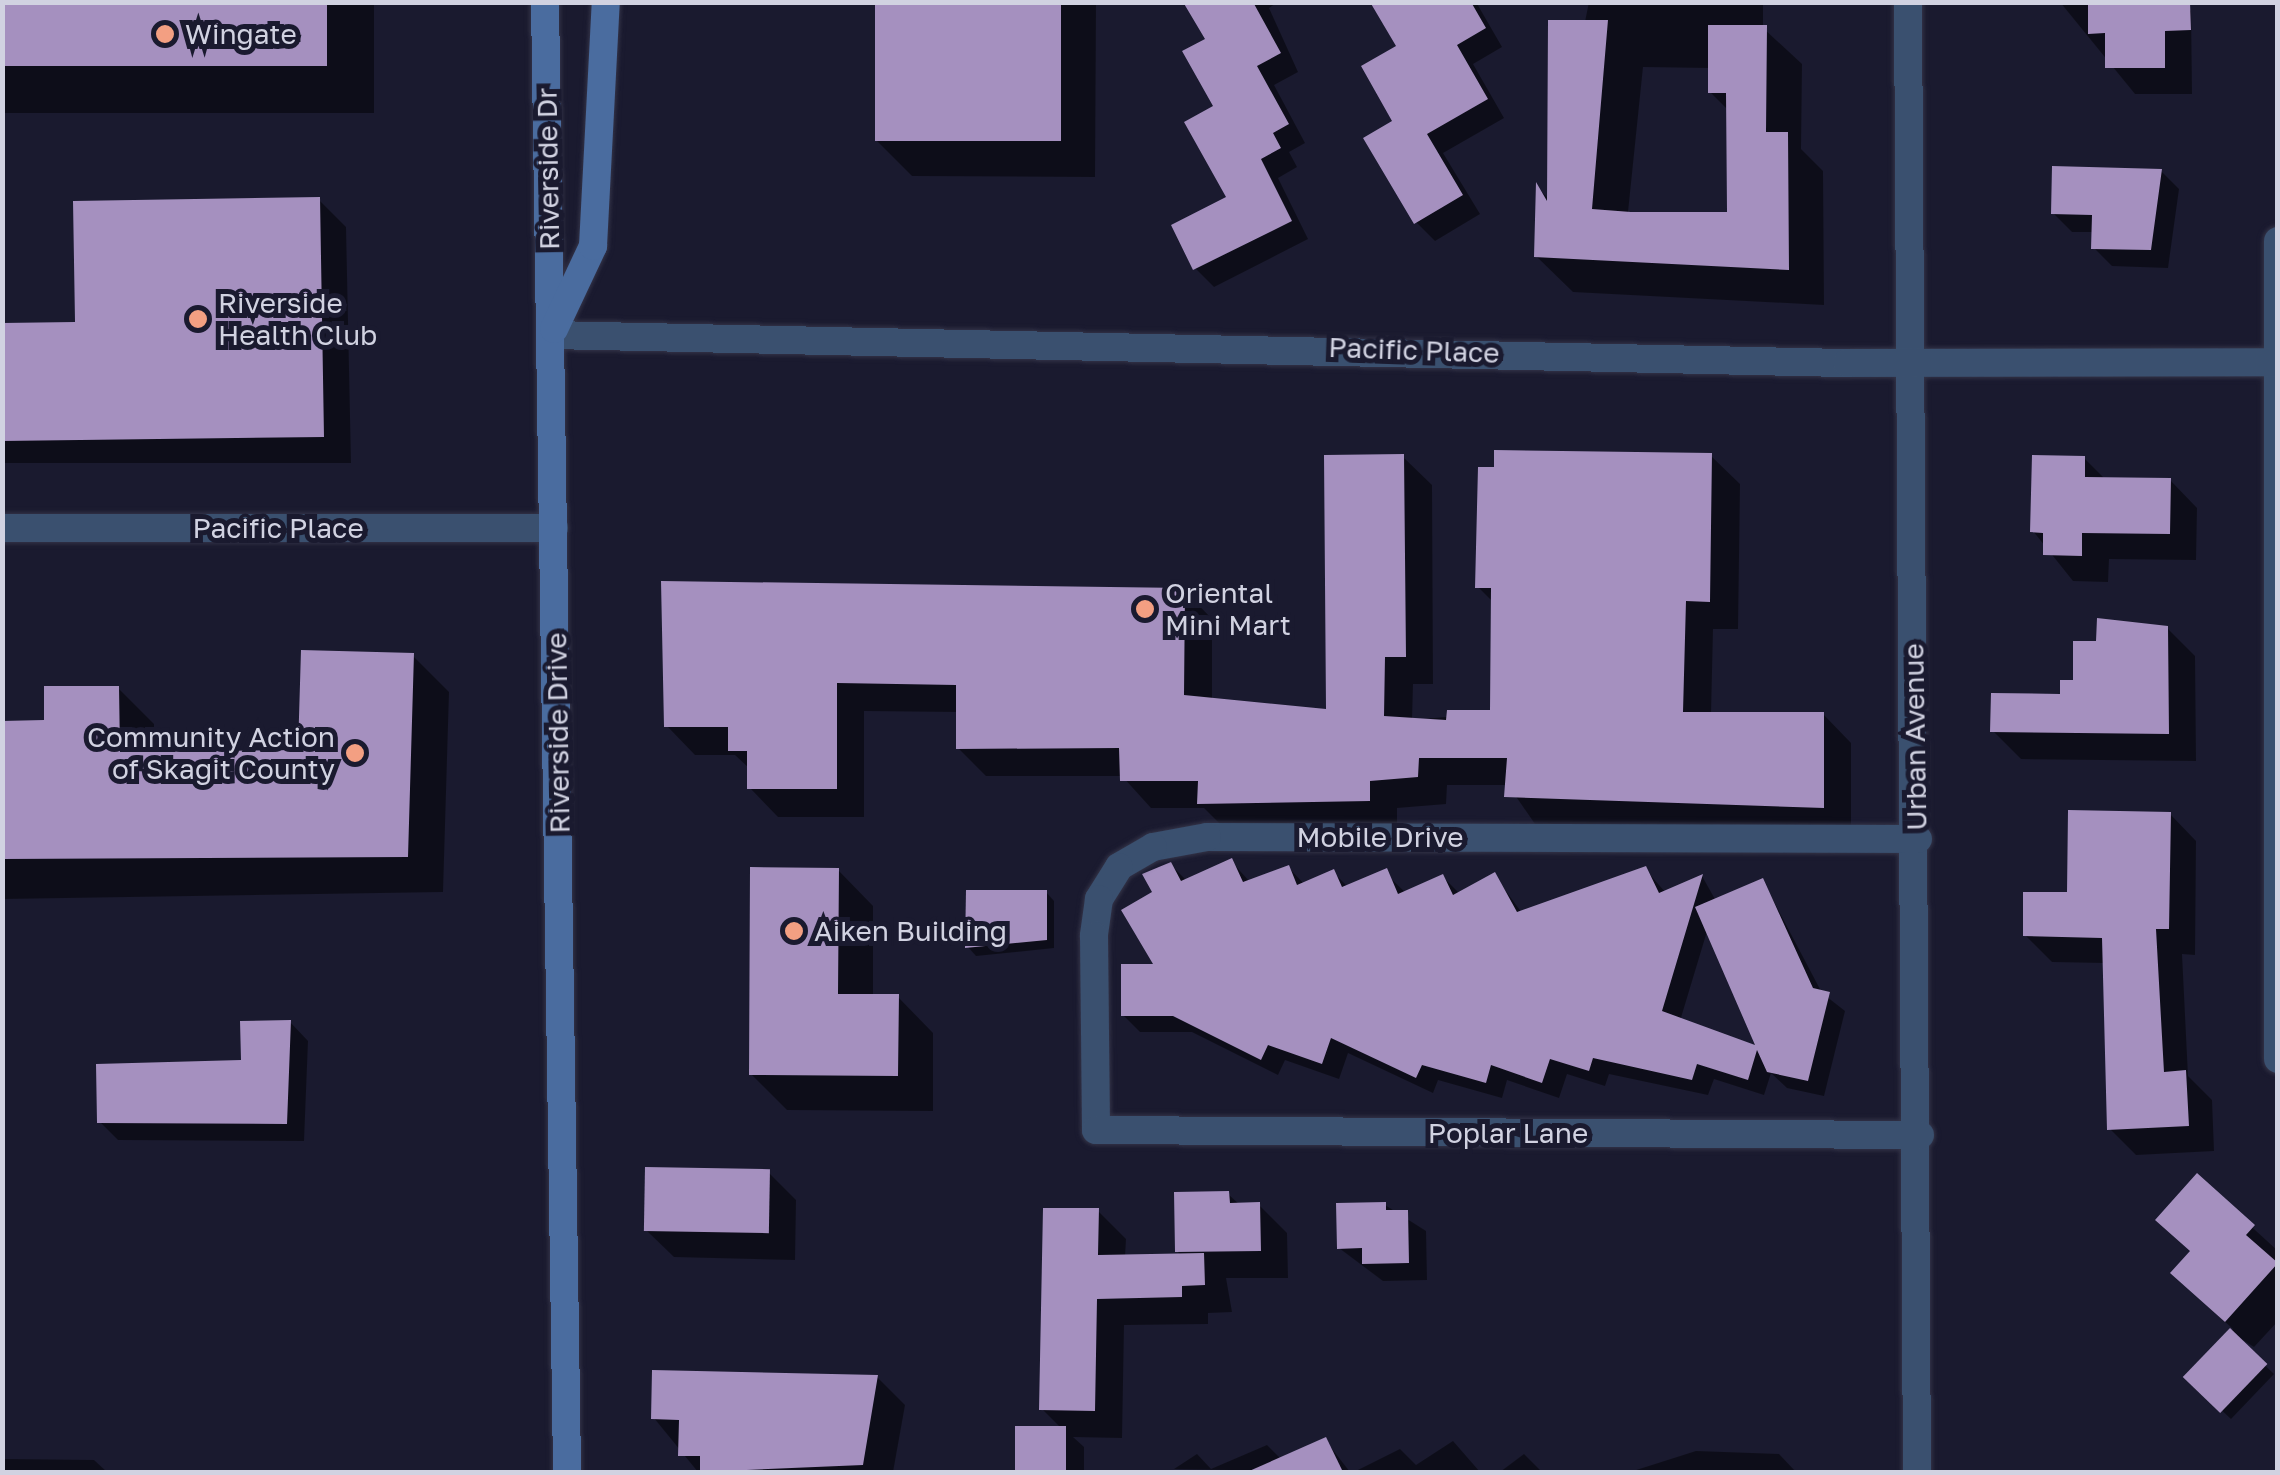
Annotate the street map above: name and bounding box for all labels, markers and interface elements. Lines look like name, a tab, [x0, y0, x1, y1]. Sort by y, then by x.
place label: Wingate	[185, 17, 297, 51]
marker: Wingate	[154, 23, 176, 45]
street label: Riverside Dr	[530, 88, 566, 250]
place label: Riverside Health Club	[218, 286, 377, 352]
marker: Riverside Health Club	[187, 308, 209, 330]
street label: Pacific Place	[1328, 330, 1500, 370]
street label: Pacific Place	[192, 511, 364, 545]
place label: Oriental Mini Mart	[1165, 576, 1291, 642]
marker: Oriental Mini Mart	[1134, 598, 1156, 620]
street label: Riverside Drive	[539, 632, 577, 834]
street label: Urban Avenue	[1897, 643, 1933, 831]
place label: Community Action of Skagit County	[87, 720, 335, 786]
marker: Community Action of Skagit County	[344, 742, 366, 764]
street label: Mobile Drive	[1297, 820, 1463, 854]
place label: Aiken Building	[814, 914, 1007, 948]
marker: Aiken Building	[783, 920, 805, 942]
street label: Poplar Lane	[1428, 1116, 1588, 1150]

